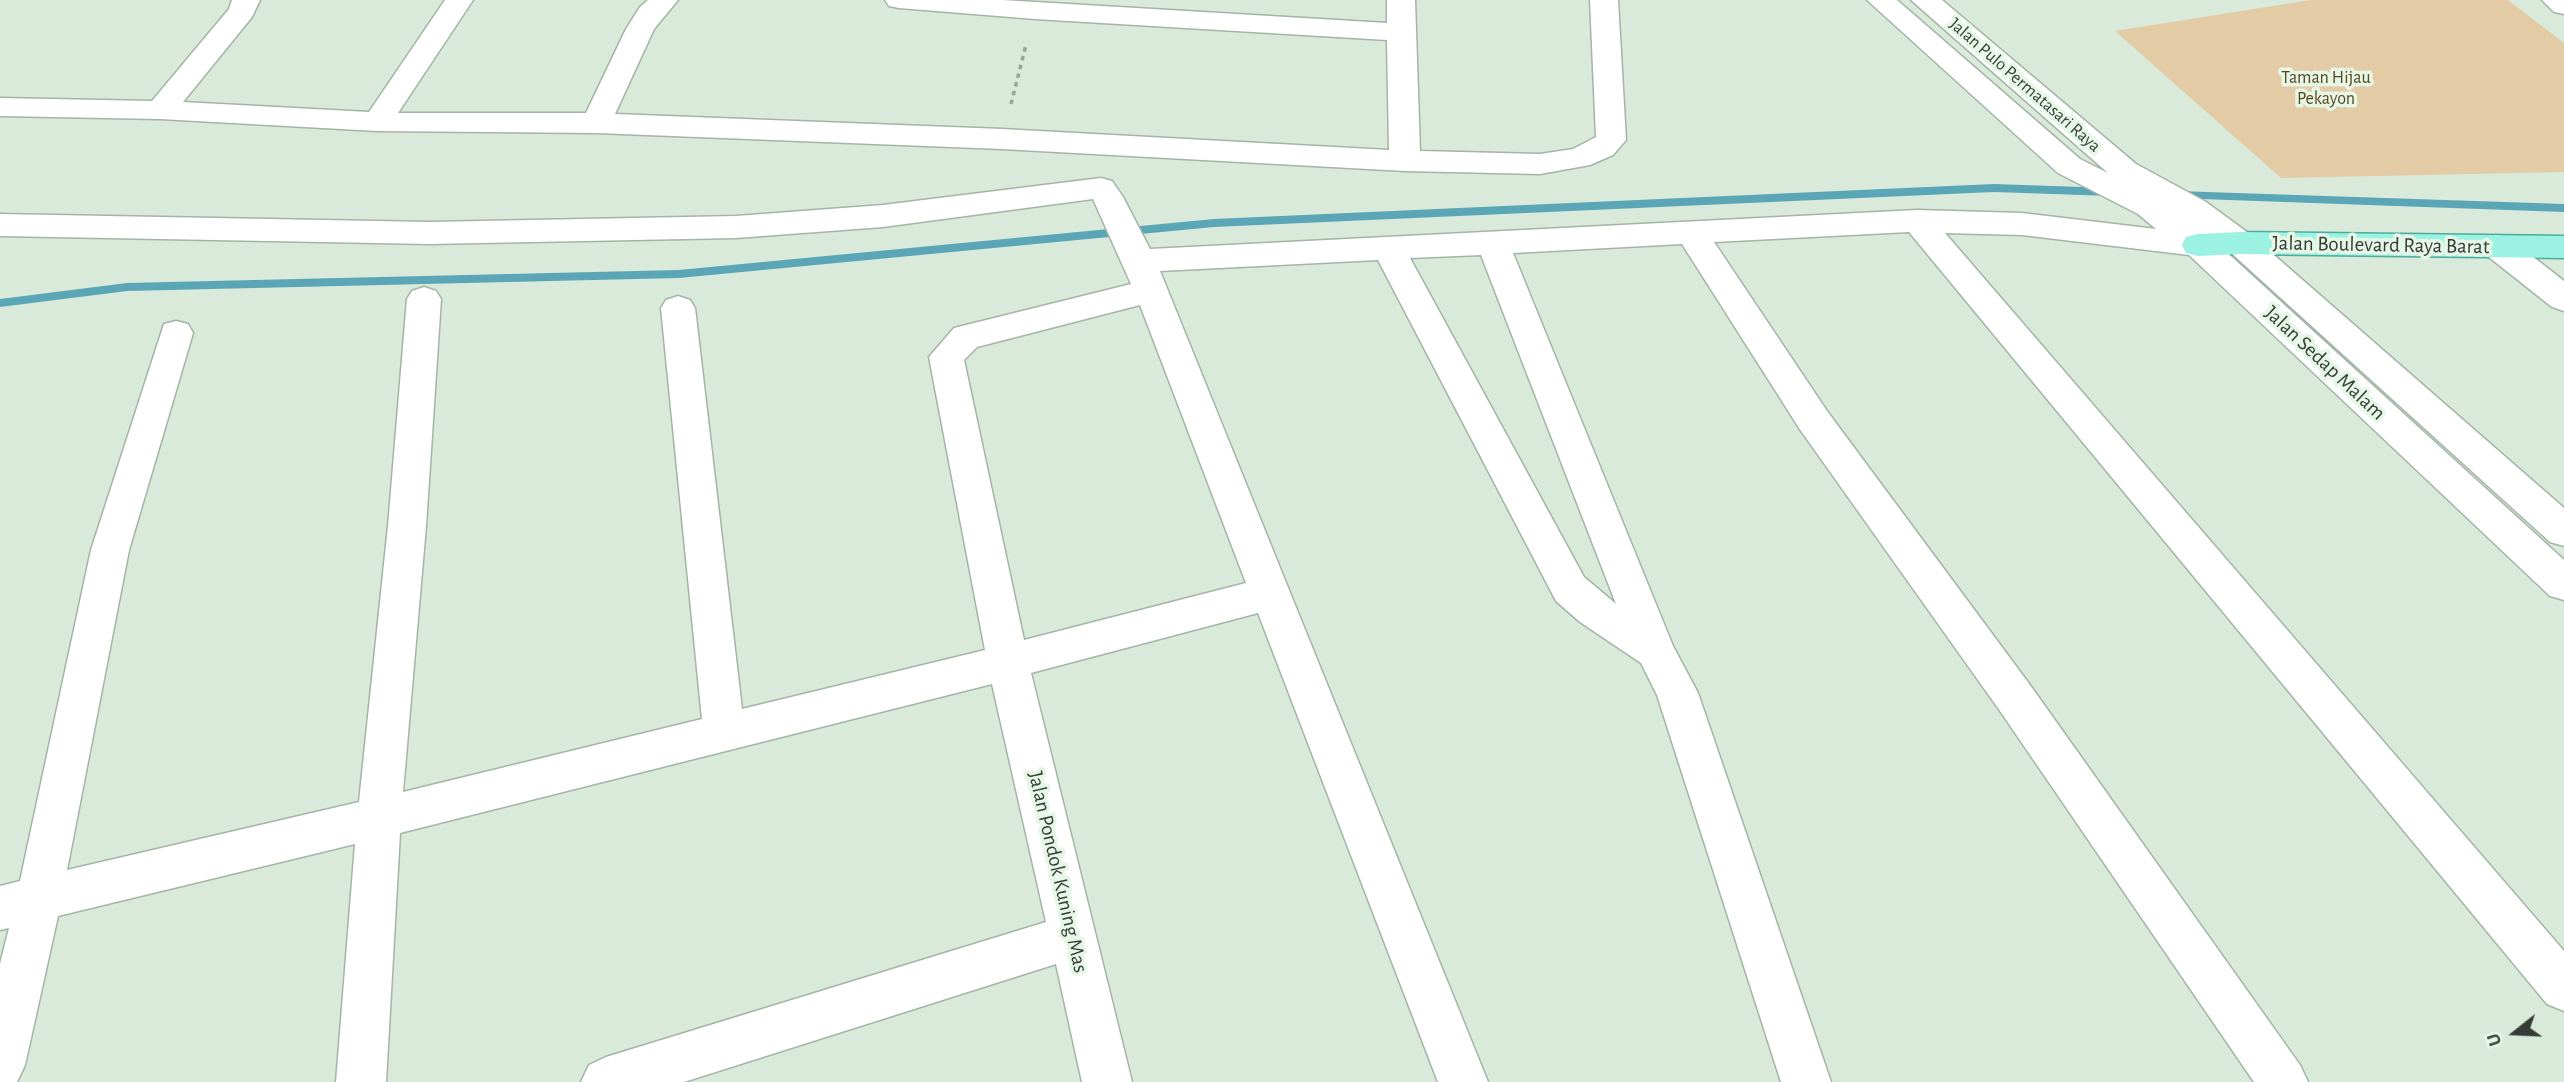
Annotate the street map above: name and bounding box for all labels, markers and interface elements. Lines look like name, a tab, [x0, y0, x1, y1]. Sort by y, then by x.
street label: Jalan Pulo Permatasari Raya	[1945, 13, 2105, 157]
park label: Taman Hijau Pekayon	[2281, 67, 2371, 110]
street label: Jalan Boulevard Raya Barat	[2272, 231, 2490, 259]
street label: Jalan Sedap Malam	[2259, 301, 2391, 425]
street label: Jalan Pondok Kuning Mas	[1023, 769, 1093, 975]
north arrow	[2480, 998, 2550, 1068]
text: U	[2484, 1031, 2505, 1048]

